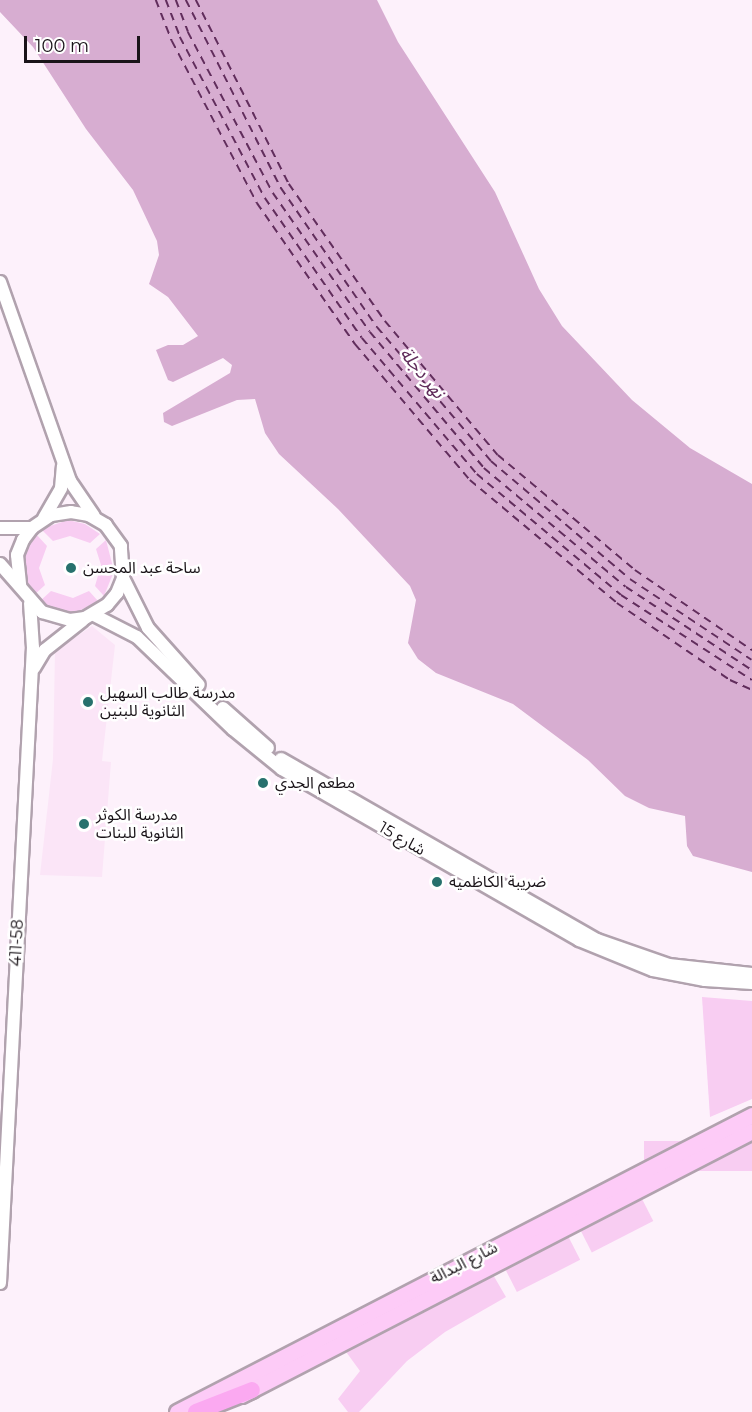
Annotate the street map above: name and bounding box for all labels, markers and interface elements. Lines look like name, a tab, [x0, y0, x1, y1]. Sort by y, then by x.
scale bar	[27, 24, 142, 62]
text: 100 m	[35, 35, 89, 57]
water label: نهر دجلة	[395, 343, 449, 403]
place label: ساحة عبد المحسن	[83, 558, 201, 578]
marker: ساحة عبد المحسن	[64, 561, 78, 575]
place label: مدرسة طالب السهيل الثانوية للبنين	[100, 683, 235, 721]
marker: مدرسة طالب السهيل الثانوية للبنين	[81, 695, 95, 709]
place label: مطعم الجدي	[275, 773, 355, 793]
marker: مطعم الجدي	[256, 776, 270, 790]
place label: مدرسة الكوثر الثانوية للبنات	[96, 805, 184, 843]
marker: مدرسة الكوثر الثانوية للبنات	[77, 817, 91, 831]
street label: شارع 15	[375, 818, 429, 860]
place label: ضريبة الكاظميه	[449, 872, 546, 892]
marker: ضريبة الكاظميه	[430, 875, 444, 889]
street label: 411-58	[6, 919, 28, 967]
street label: شارع البدالة	[427, 1238, 501, 1288]

